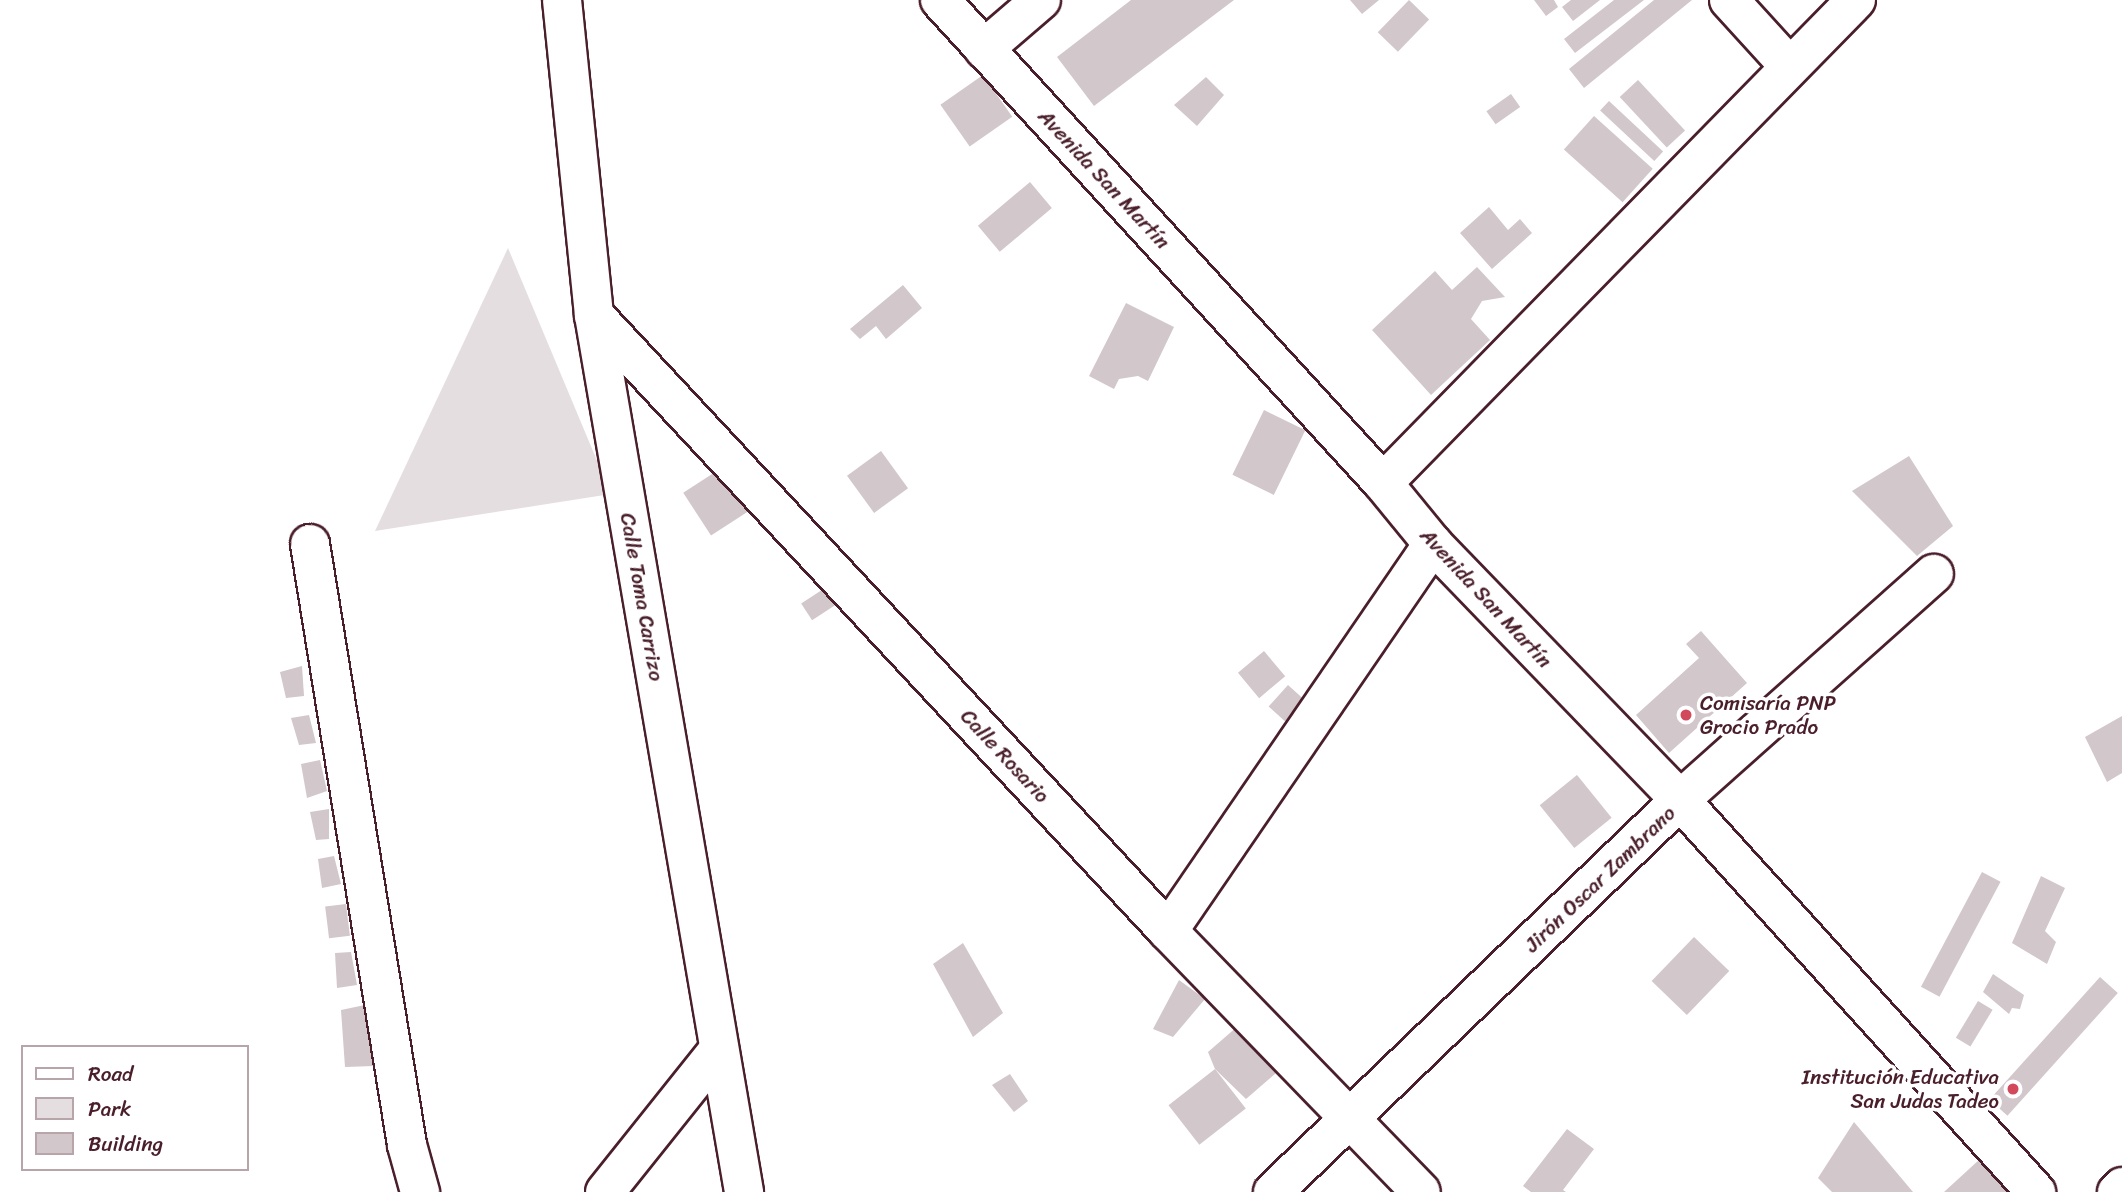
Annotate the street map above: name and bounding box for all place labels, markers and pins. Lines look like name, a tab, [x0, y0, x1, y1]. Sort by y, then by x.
place label: Comisaría PNP Grocio Prado	[1700, 690, 1836, 740]
marker: Comisaría PNP Grocio Prado	[1678, 707, 1694, 723]
place label: Institución Educativa San Judas Tadeo	[1802, 1064, 1999, 1114]
marker: Institución Educativa San Judas Tadeo	[2005, 1081, 2021, 1097]

